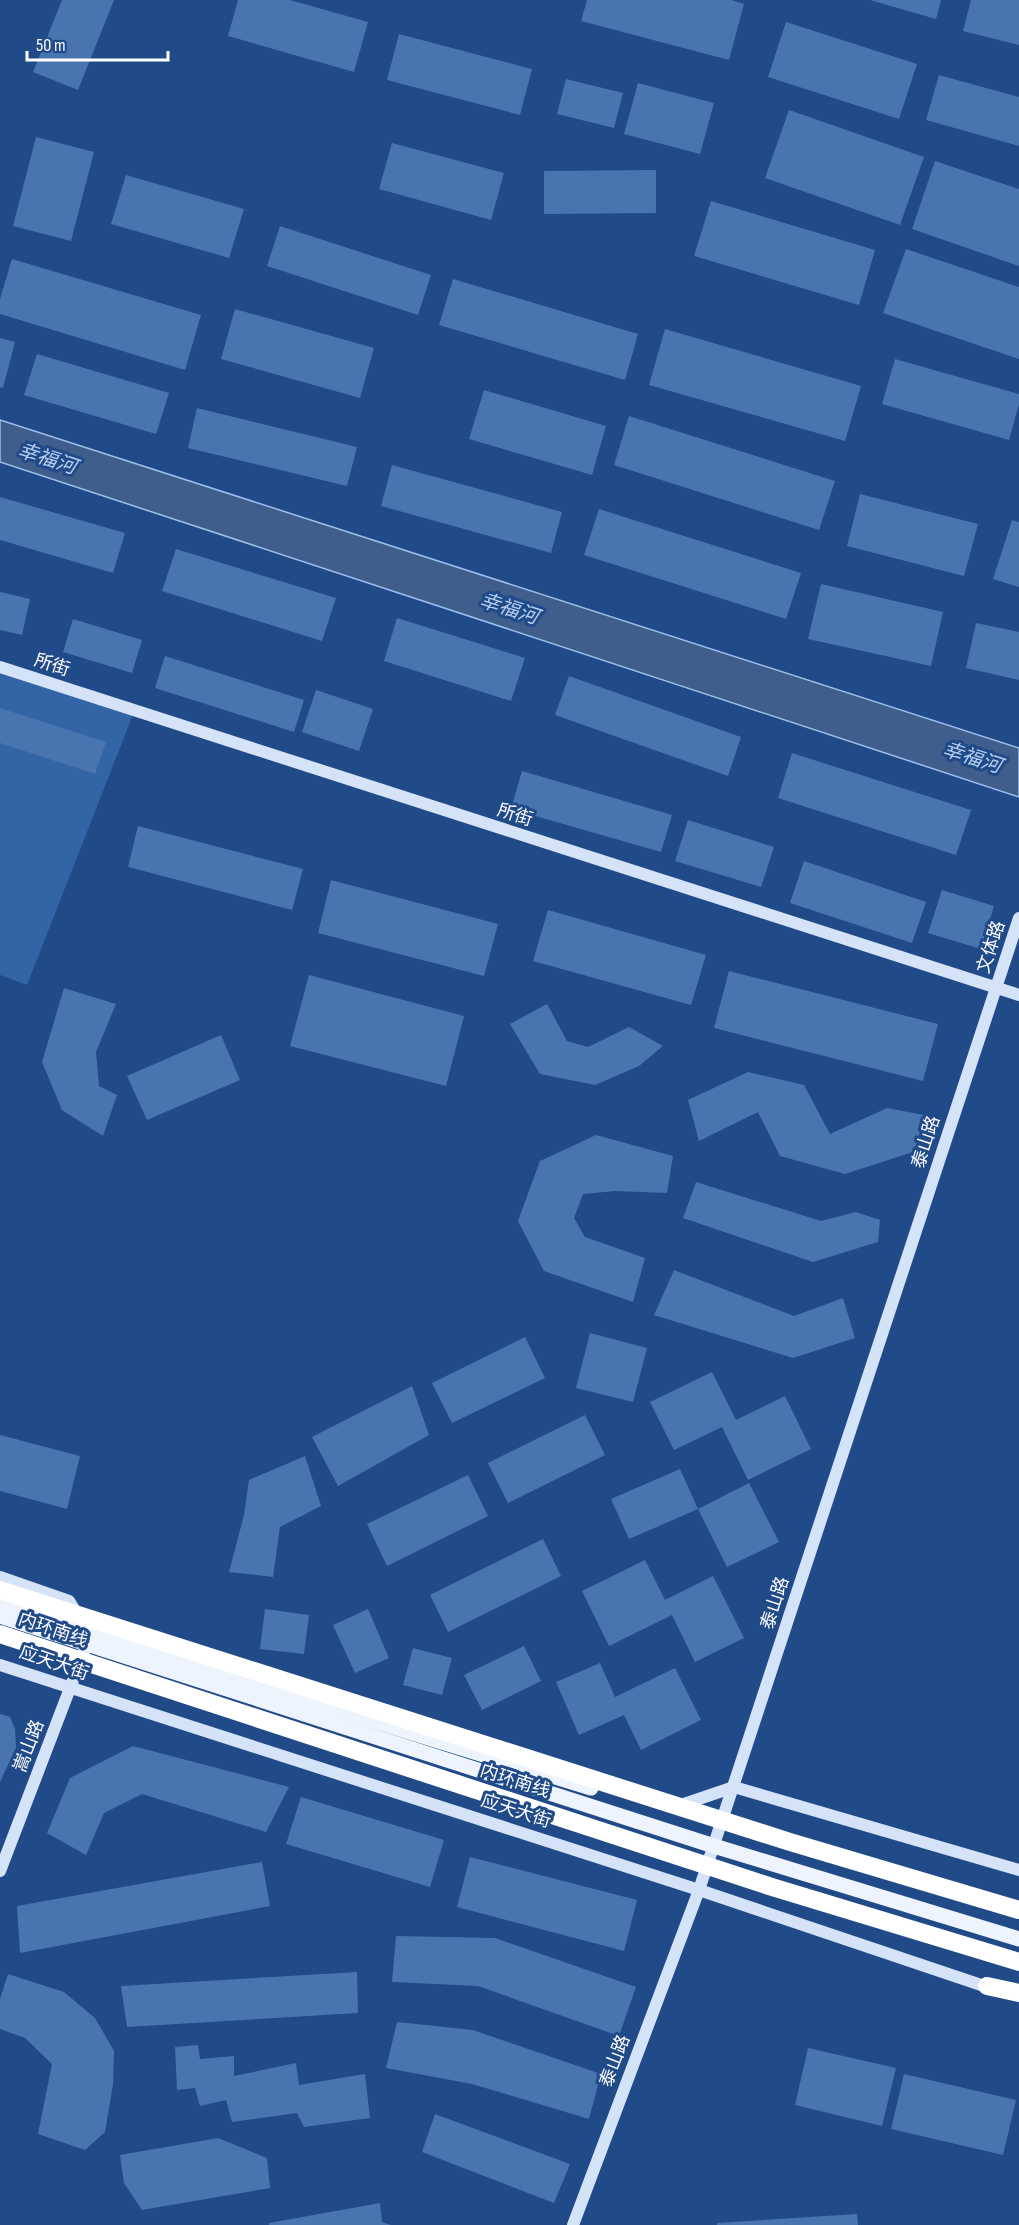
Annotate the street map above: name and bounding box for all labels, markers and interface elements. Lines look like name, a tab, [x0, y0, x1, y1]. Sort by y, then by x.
scale bar	[27, 24, 168, 62]
text: 50 m	[36, 35, 66, 56]
water label: 幸福河	[15, 438, 83, 481]
water label: 幸福河	[477, 588, 545, 631]
street label: 所街	[32, 649, 72, 681]
water label: 幸福河	[940, 737, 1008, 780]
street label: 所街	[495, 799, 535, 831]
street label: 文体路	[973, 918, 1009, 976]
street label: 泰山路	[908, 1113, 944, 1171]
street label: 泰山路	[757, 1574, 793, 1632]
street label: 内环南线	[16, 1608, 90, 1652]
street label: 应天大街	[17, 1641, 91, 1685]
street label: 嵩山路	[10, 1717, 48, 1775]
street label: 内环南线	[478, 1760, 552, 1802]
street label: 应天大街	[479, 1790, 553, 1832]
street label: 泰山路	[596, 2032, 634, 2090]

